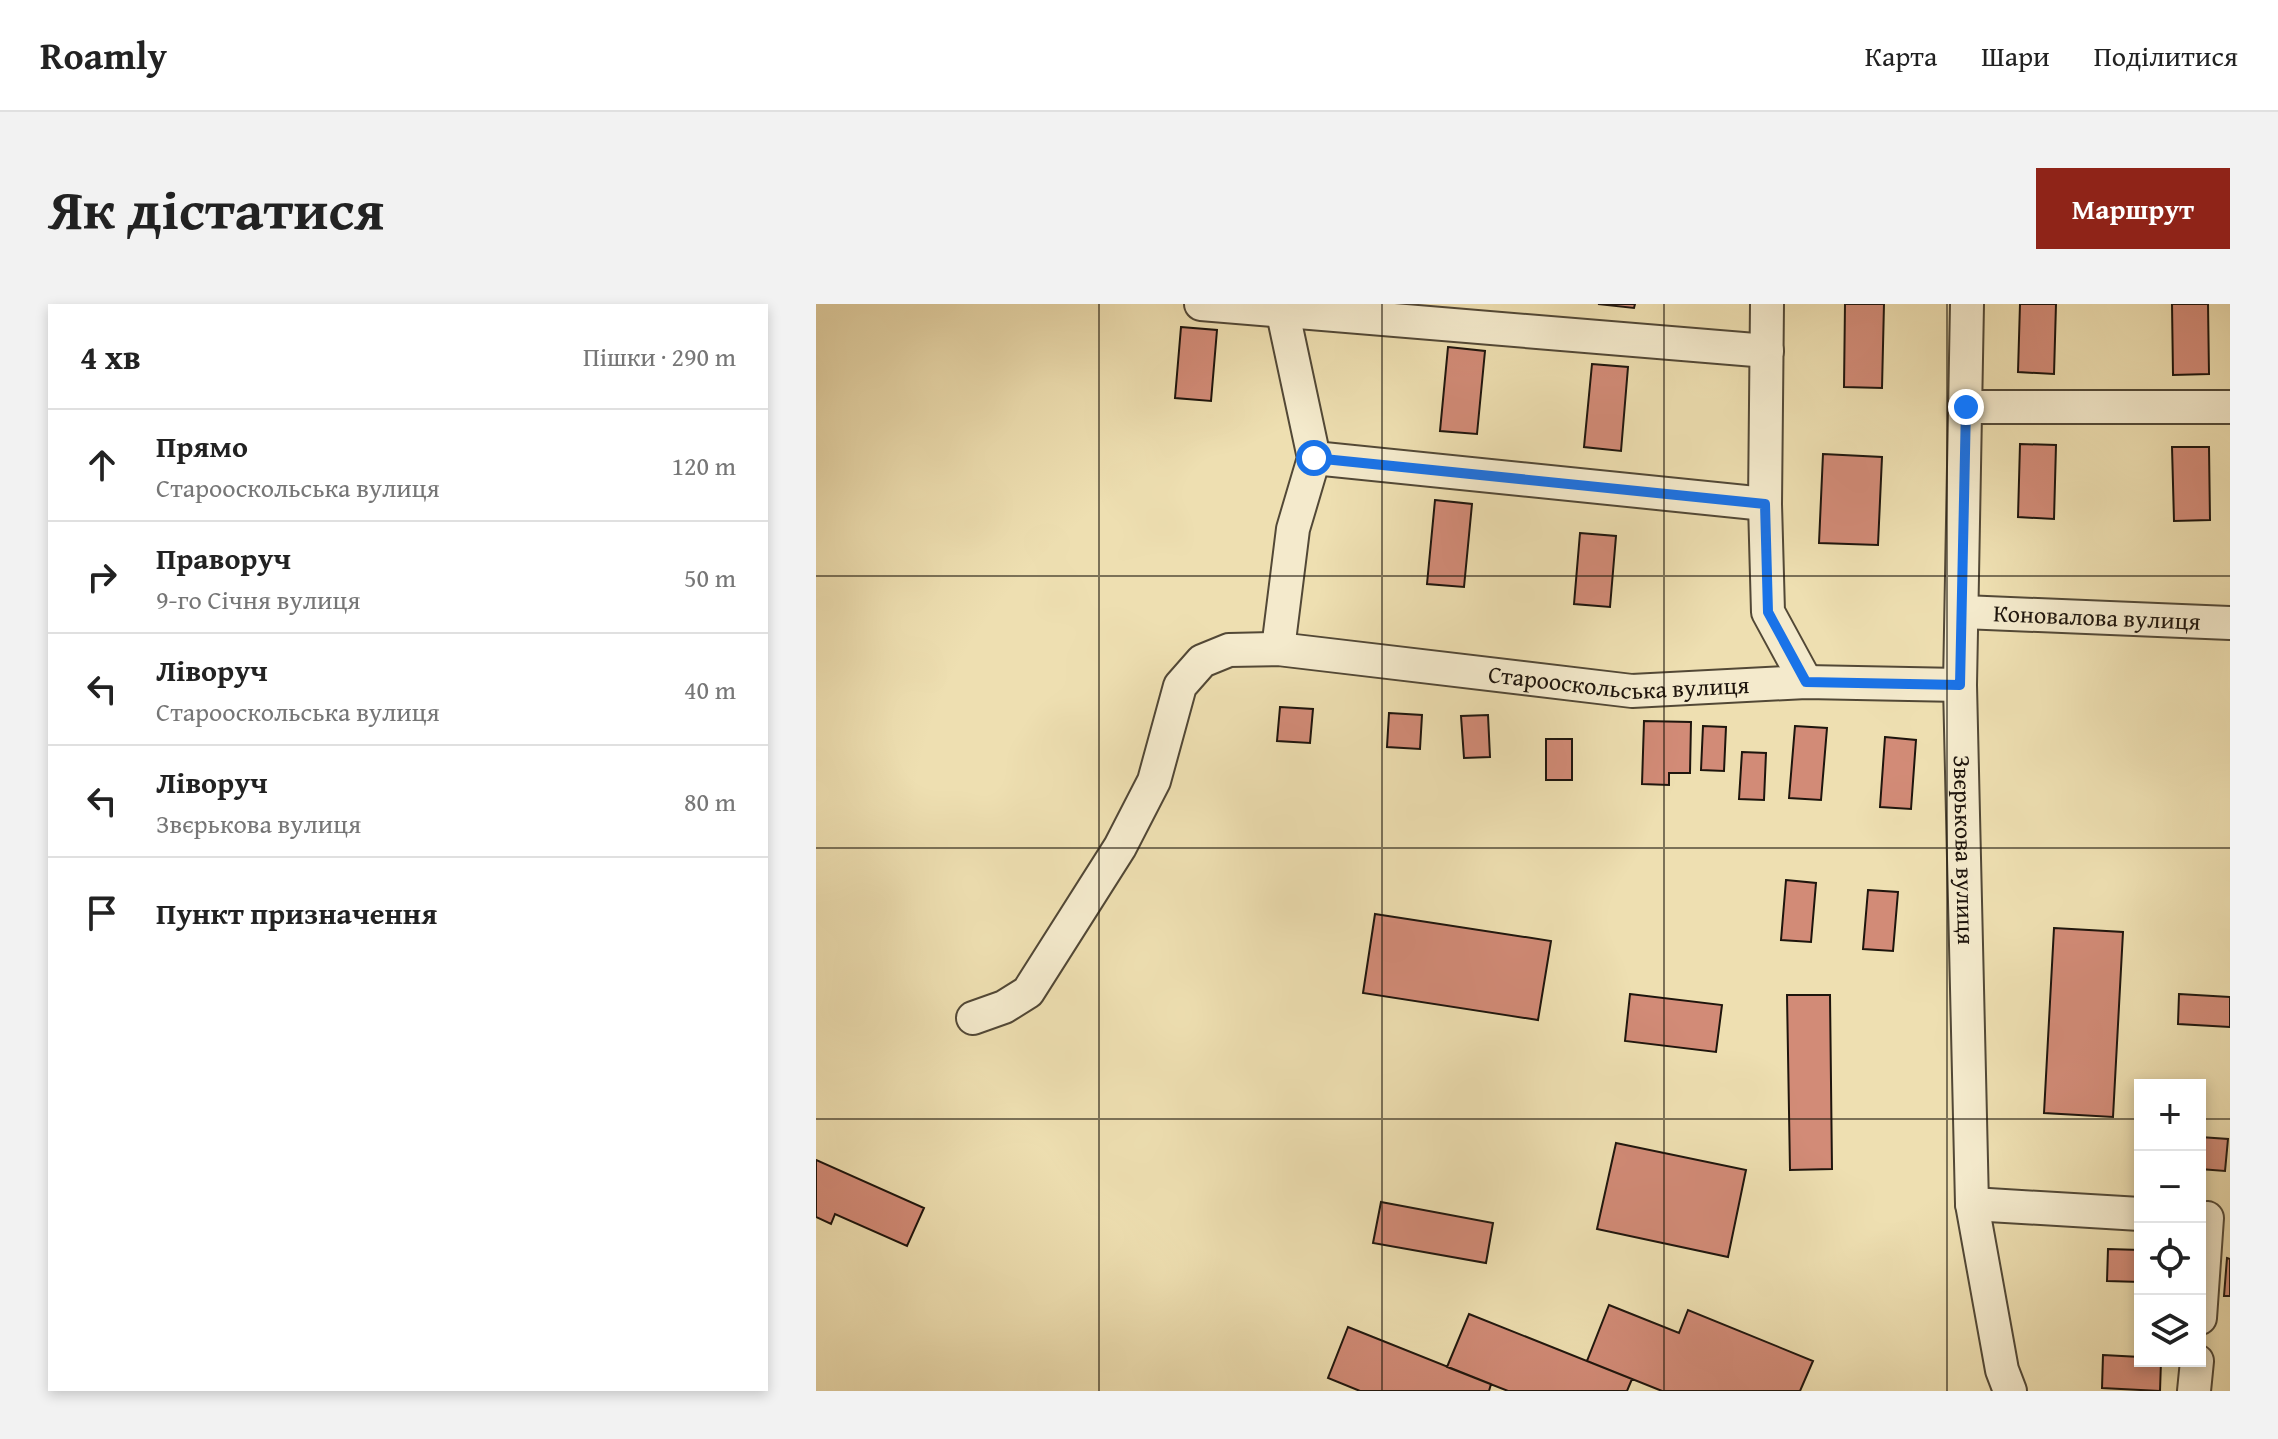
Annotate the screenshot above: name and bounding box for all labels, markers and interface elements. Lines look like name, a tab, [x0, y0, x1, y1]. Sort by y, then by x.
text: Roamly	[40, 27, 167, 83]
text: Карта	[1865, 35, 1937, 76]
text: Шари	[1981, 35, 2050, 76]
text: Поділитися	[2094, 35, 2238, 76]
text: Як дістатися	[48, 167, 384, 250]
button: Маршрут	[2036, 168, 2230, 249]
text: 4 хв	[80, 332, 141, 381]
text: Пішки · 290 m	[583, 337, 736, 376]
route end	[1948, 389, 1984, 425]
text: Прямо	[156, 424, 248, 468]
route start	[1296, 440, 1332, 476]
icon: ahead	[80, 443, 124, 487]
text: 120 m	[671, 446, 736, 485]
text: Старооскольська вулиця	[156, 468, 440, 507]
text: Праворуч	[156, 536, 291, 580]
icon: right	[80, 555, 124, 599]
text: 50 m	[684, 558, 736, 597]
text: 9-го Січня вулиця	[156, 580, 360, 619]
street label: Коновалова вулиця	[1993, 595, 2201, 639]
text: Ліворуч	[156, 648, 268, 692]
street label: Старооскольська вулиця	[1486, 656, 1750, 708]
icon: left	[80, 667, 124, 711]
text: 40 m	[684, 670, 736, 709]
text: Старооскольська вулиця	[156, 692, 440, 731]
street label: Звєрькова вулиця	[1945, 755, 1984, 945]
text: Ліворуч	[156, 760, 268, 804]
icon: left	[80, 779, 124, 823]
text: 80 m	[684, 782, 736, 821]
text: Звєрькова вулиця	[156, 804, 361, 843]
icon: arrive	[80, 891, 124, 935]
text: Пункт призначення	[156, 891, 437, 935]
map controls	[2134, 1079, 2206, 1367]
button: +	[2134, 1079, 2206, 1151]
button: −	[2134, 1151, 2206, 1223]
button: locate	[2134, 1223, 2206, 1295]
button: layers	[2134, 1295, 2206, 1367]

